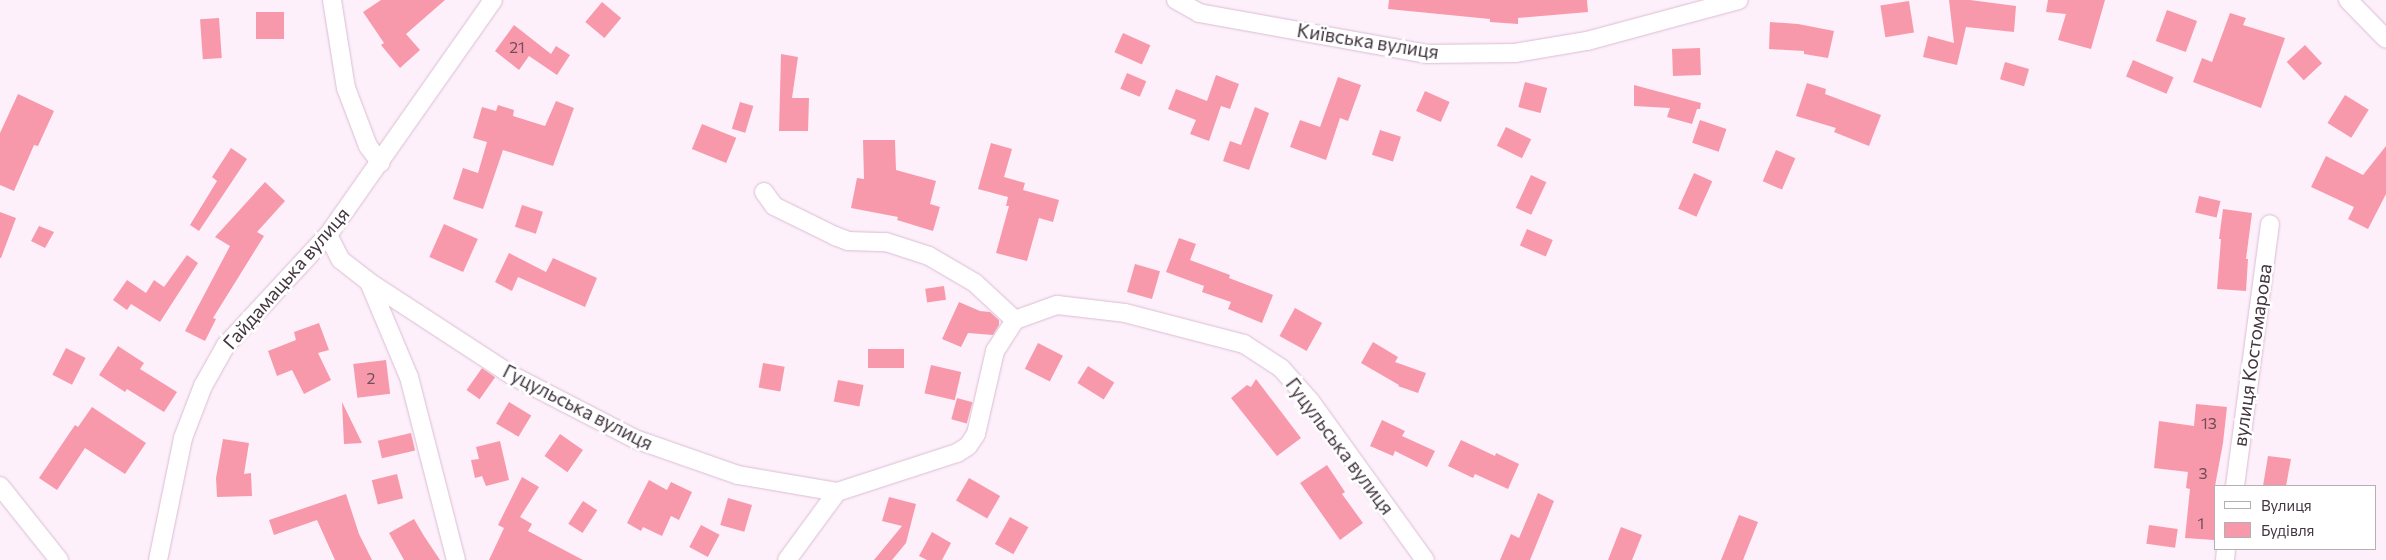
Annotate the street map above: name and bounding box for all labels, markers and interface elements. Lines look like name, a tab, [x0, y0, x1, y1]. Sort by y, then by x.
street label: Київська вулиця	[1295, 19, 1441, 63]
house number: 21	[509, 37, 525, 57]
street label: Гайдамацька вулиця	[218, 202, 354, 354]
street label: вулиця Костомарова	[2228, 262, 2276, 448]
street label: Гуцульська вулиця	[499, 359, 657, 455]
house number: 2	[367, 368, 375, 388]
street label: Гуцульська вулиця	[1281, 373, 1399, 519]
house number: 13	[2201, 413, 2217, 433]
house number: 3	[2198, 463, 2208, 483]
legend	[2214, 485, 2376, 550]
text: Вулиця	[2261, 496, 2312, 514]
house number: 1	[2198, 513, 2204, 533]
text: Будівля	[2261, 521, 2314, 539]

